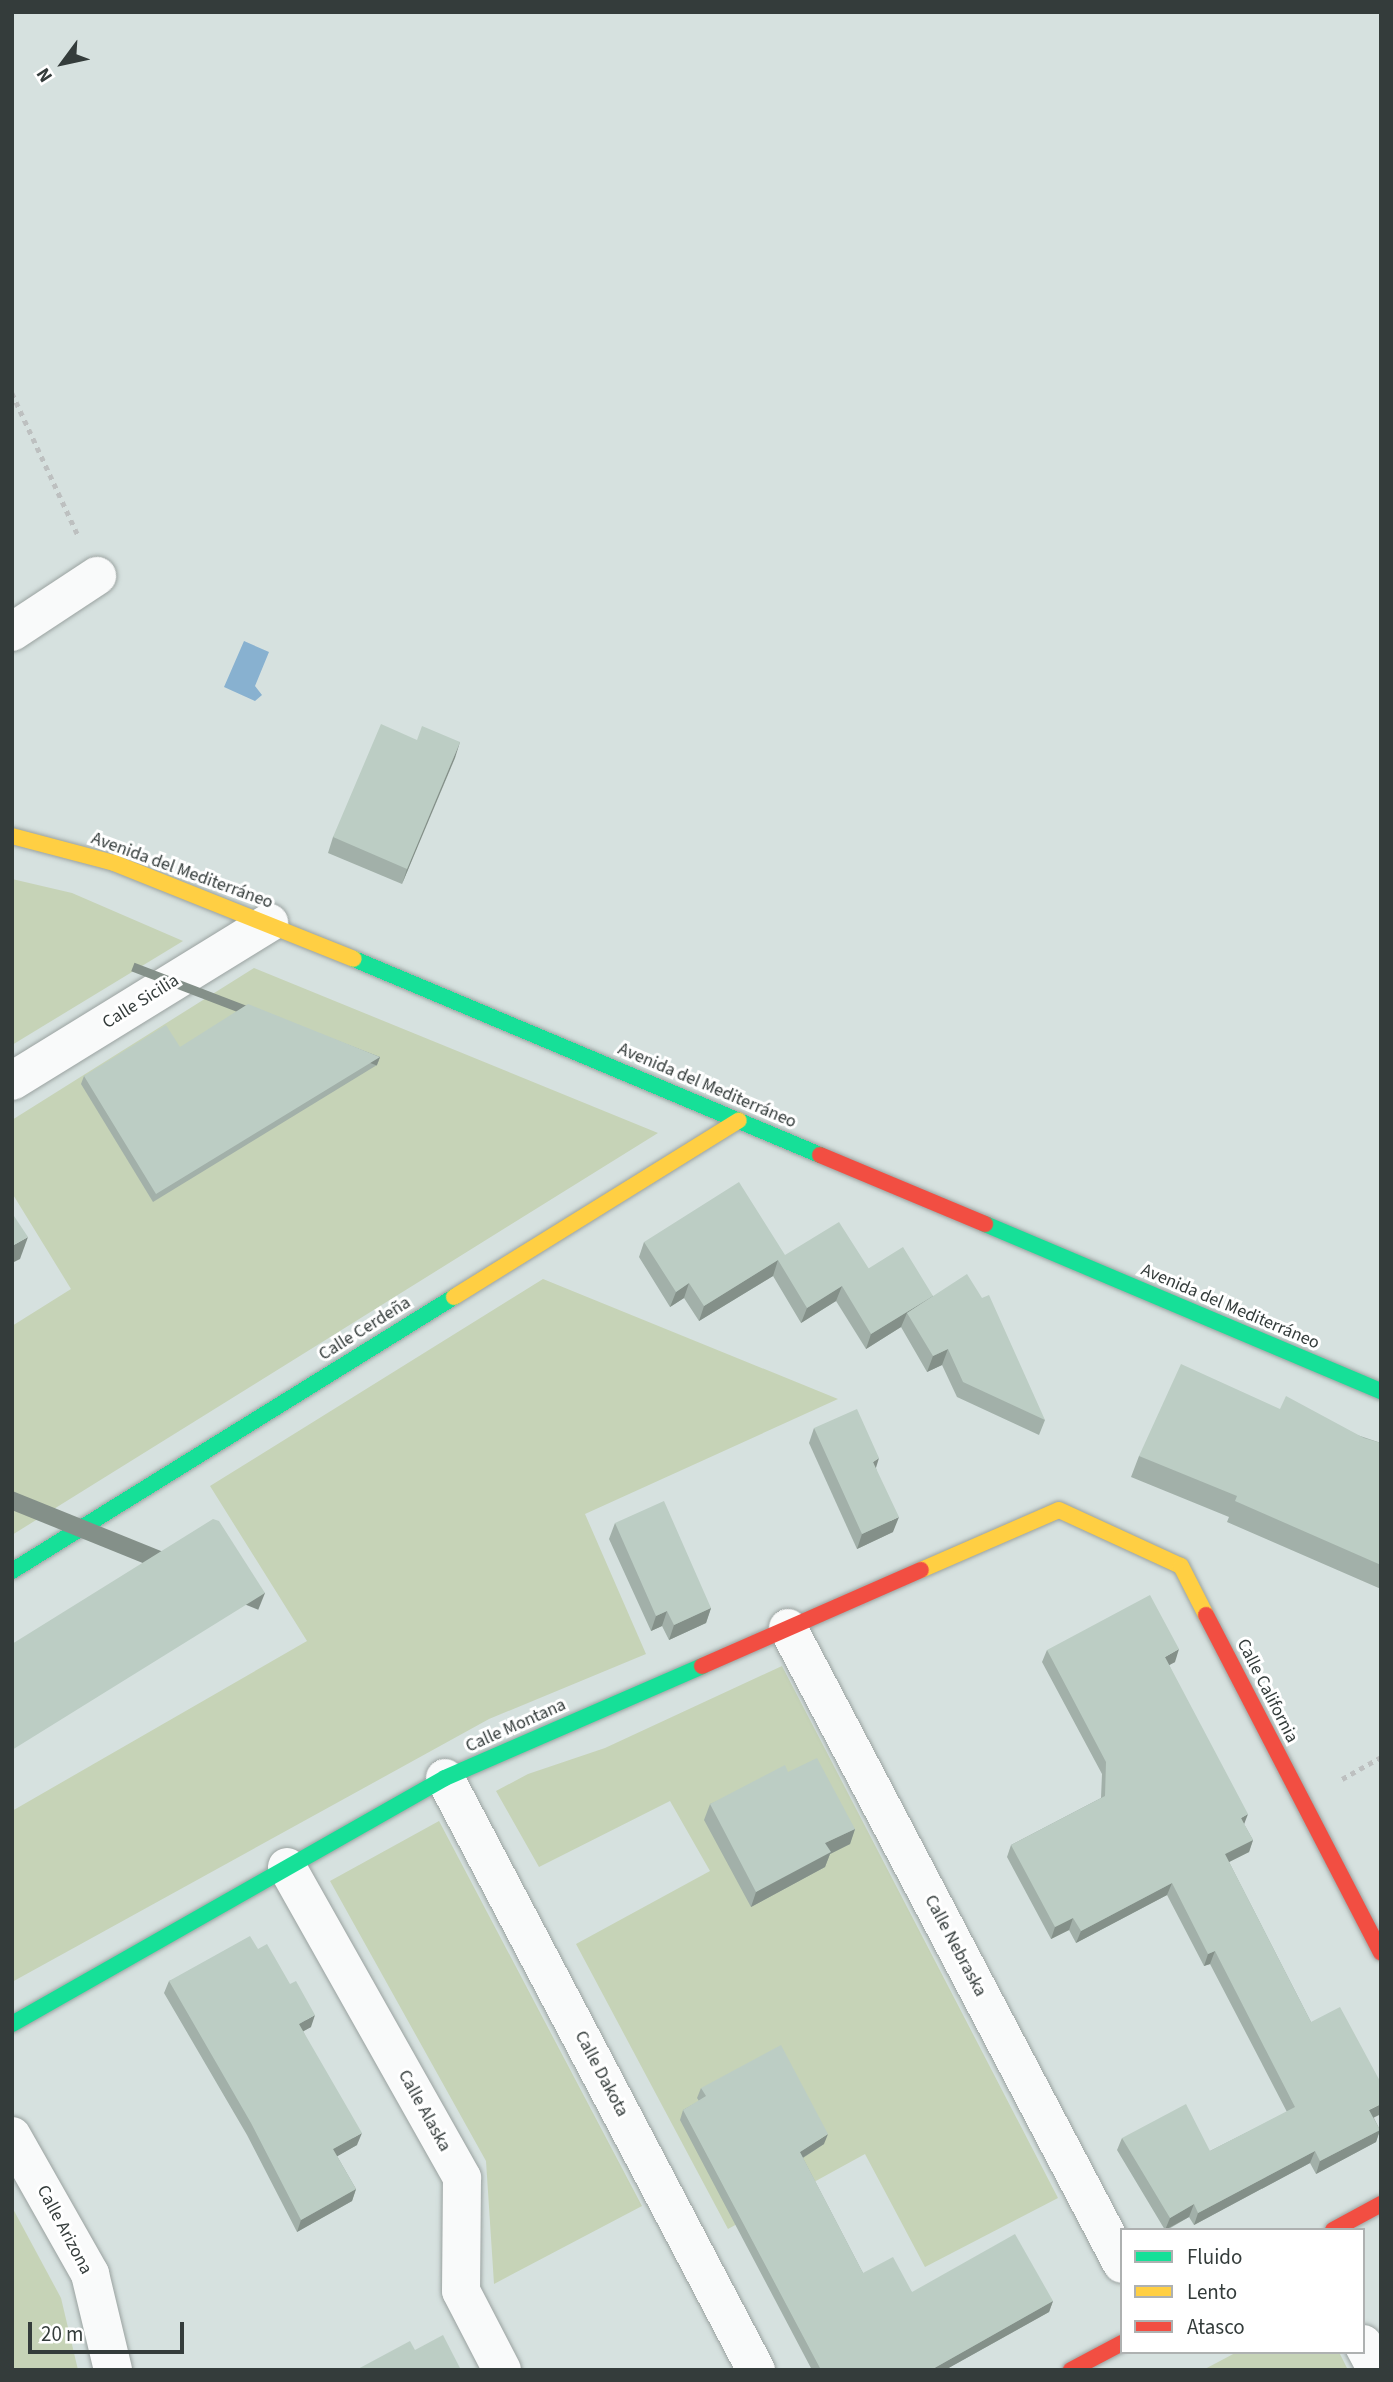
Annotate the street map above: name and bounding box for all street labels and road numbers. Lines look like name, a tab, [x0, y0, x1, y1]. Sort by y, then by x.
street label: Avenida del Mediterráneo	[88, 828, 276, 914]
street label: Calle Sicilia	[99, 970, 183, 1034]
street label: Avenida del Mediterráneo	[614, 1039, 800, 1133]
street label: Avenida del Mediterráneo	[1137, 1260, 1323, 1354]
street label: Calle Cerdeña	[315, 1292, 415, 1366]
street label: Calle California	[1232, 1635, 1302, 1747]
street label: Calle Montana	[463, 1694, 569, 1758]
street label: Calle Nebraska	[919, 1892, 991, 2000]
street label: Calle Dakota	[569, 2027, 633, 2121]
street label: Calle Alaska	[393, 2066, 455, 2156]
street label: Calle Arizona	[32, 2182, 96, 2278]

